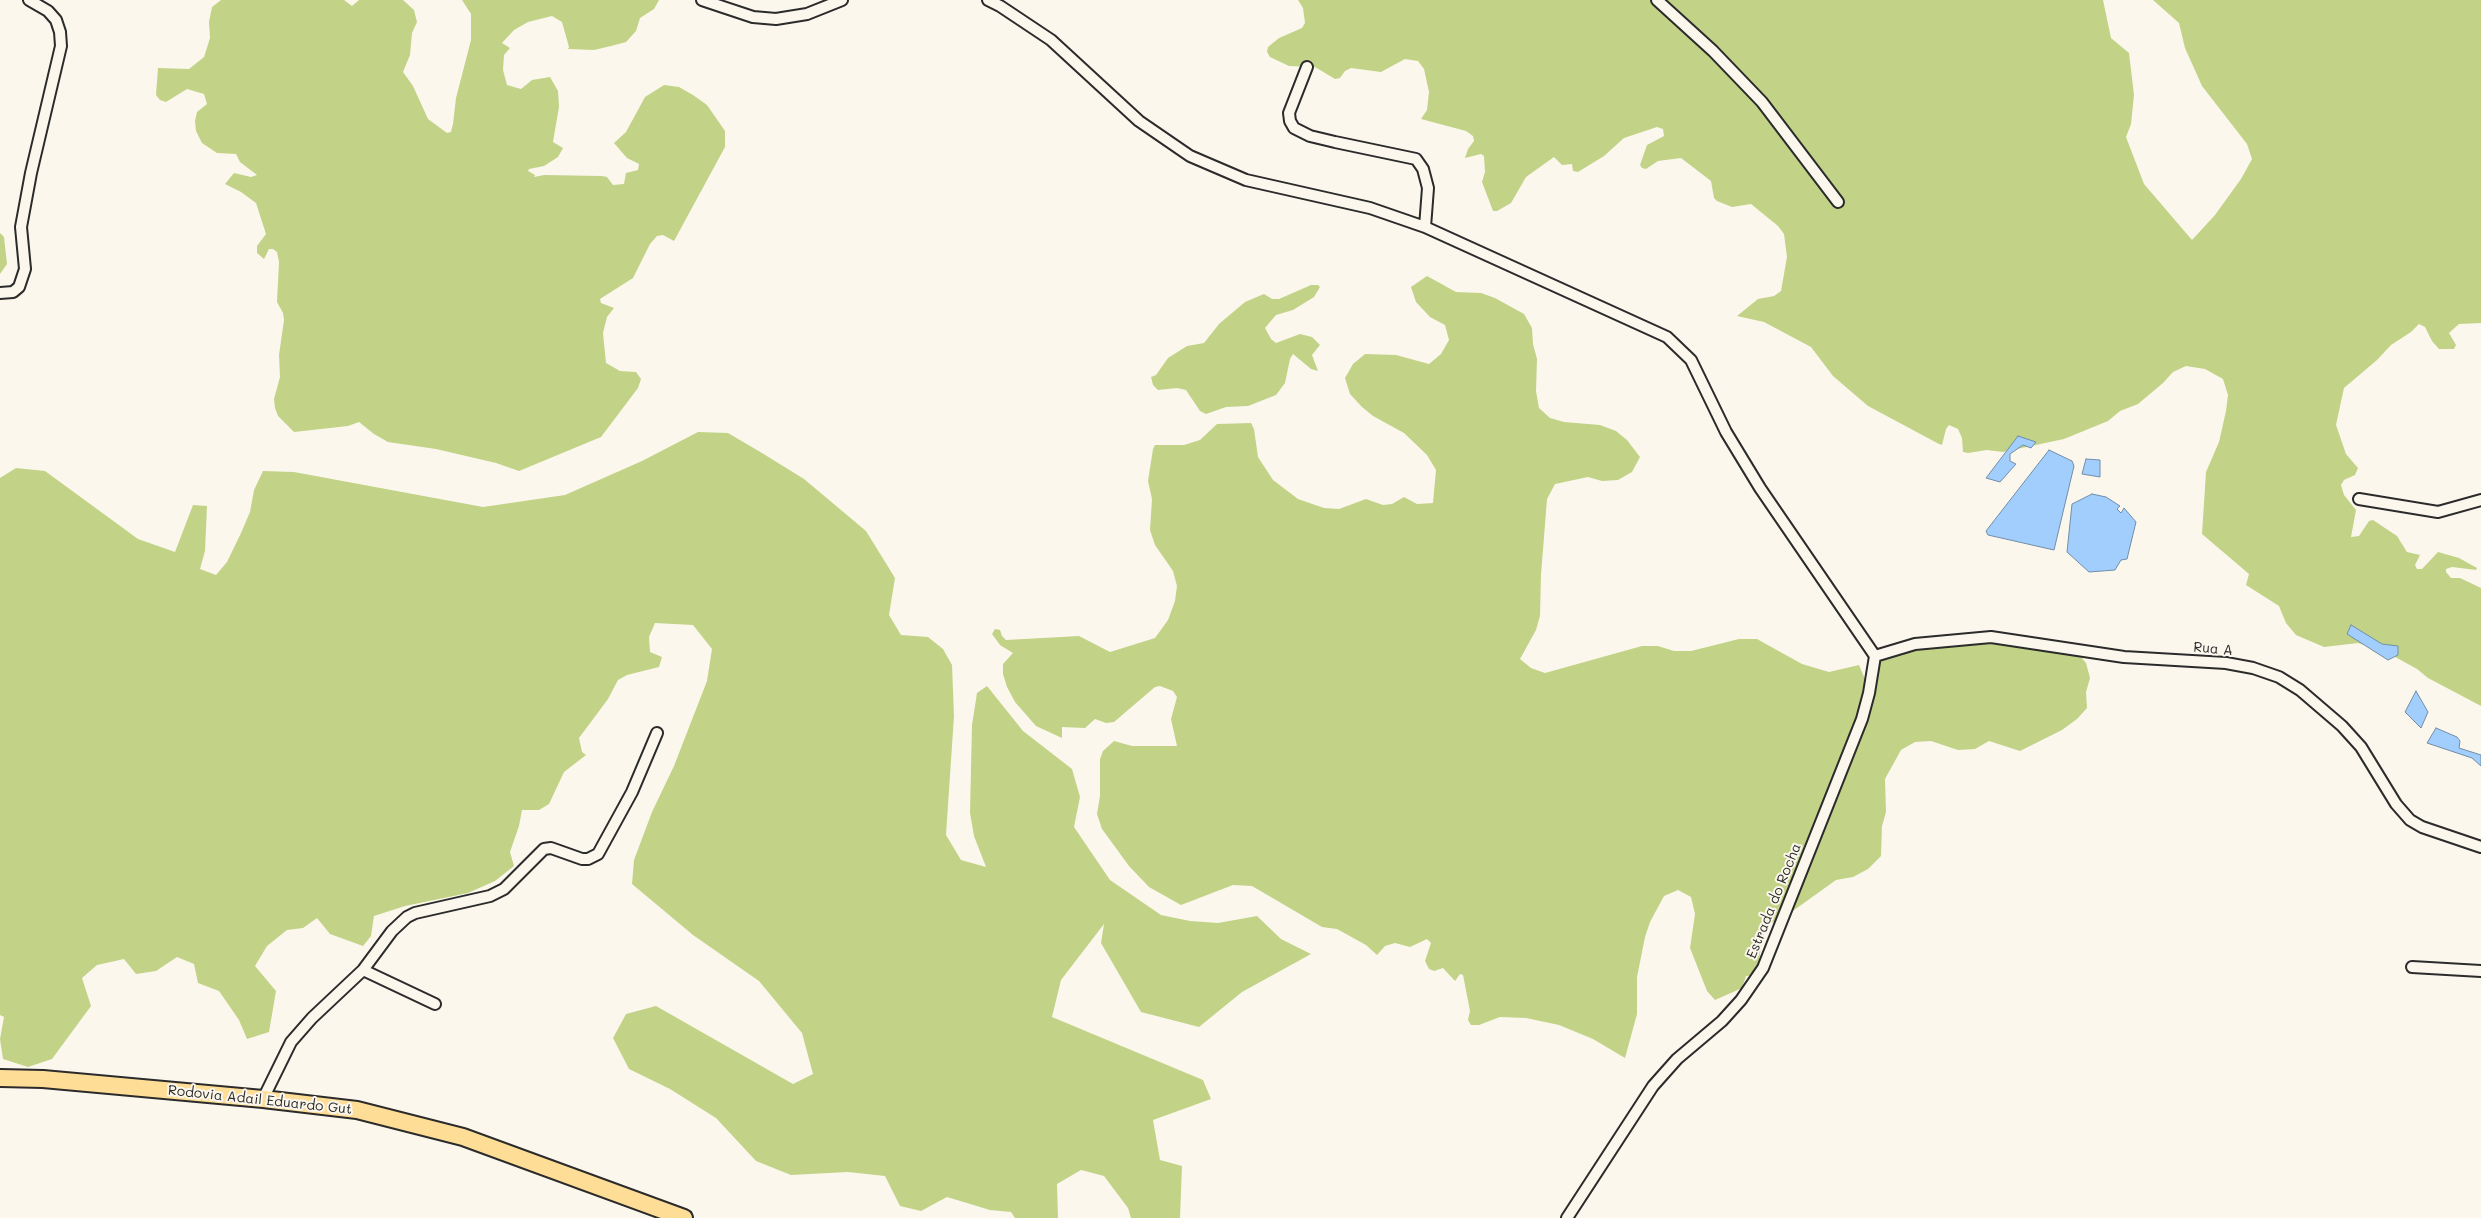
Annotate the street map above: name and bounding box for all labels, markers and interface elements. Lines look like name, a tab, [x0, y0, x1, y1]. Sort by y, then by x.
street label: Rua A	[2193, 639, 2233, 659]
street label: Estrada do Rocha	[1743, 841, 1805, 961]
street label: Rodovia Adail Eduardo Gut	[167, 1082, 353, 1118]

